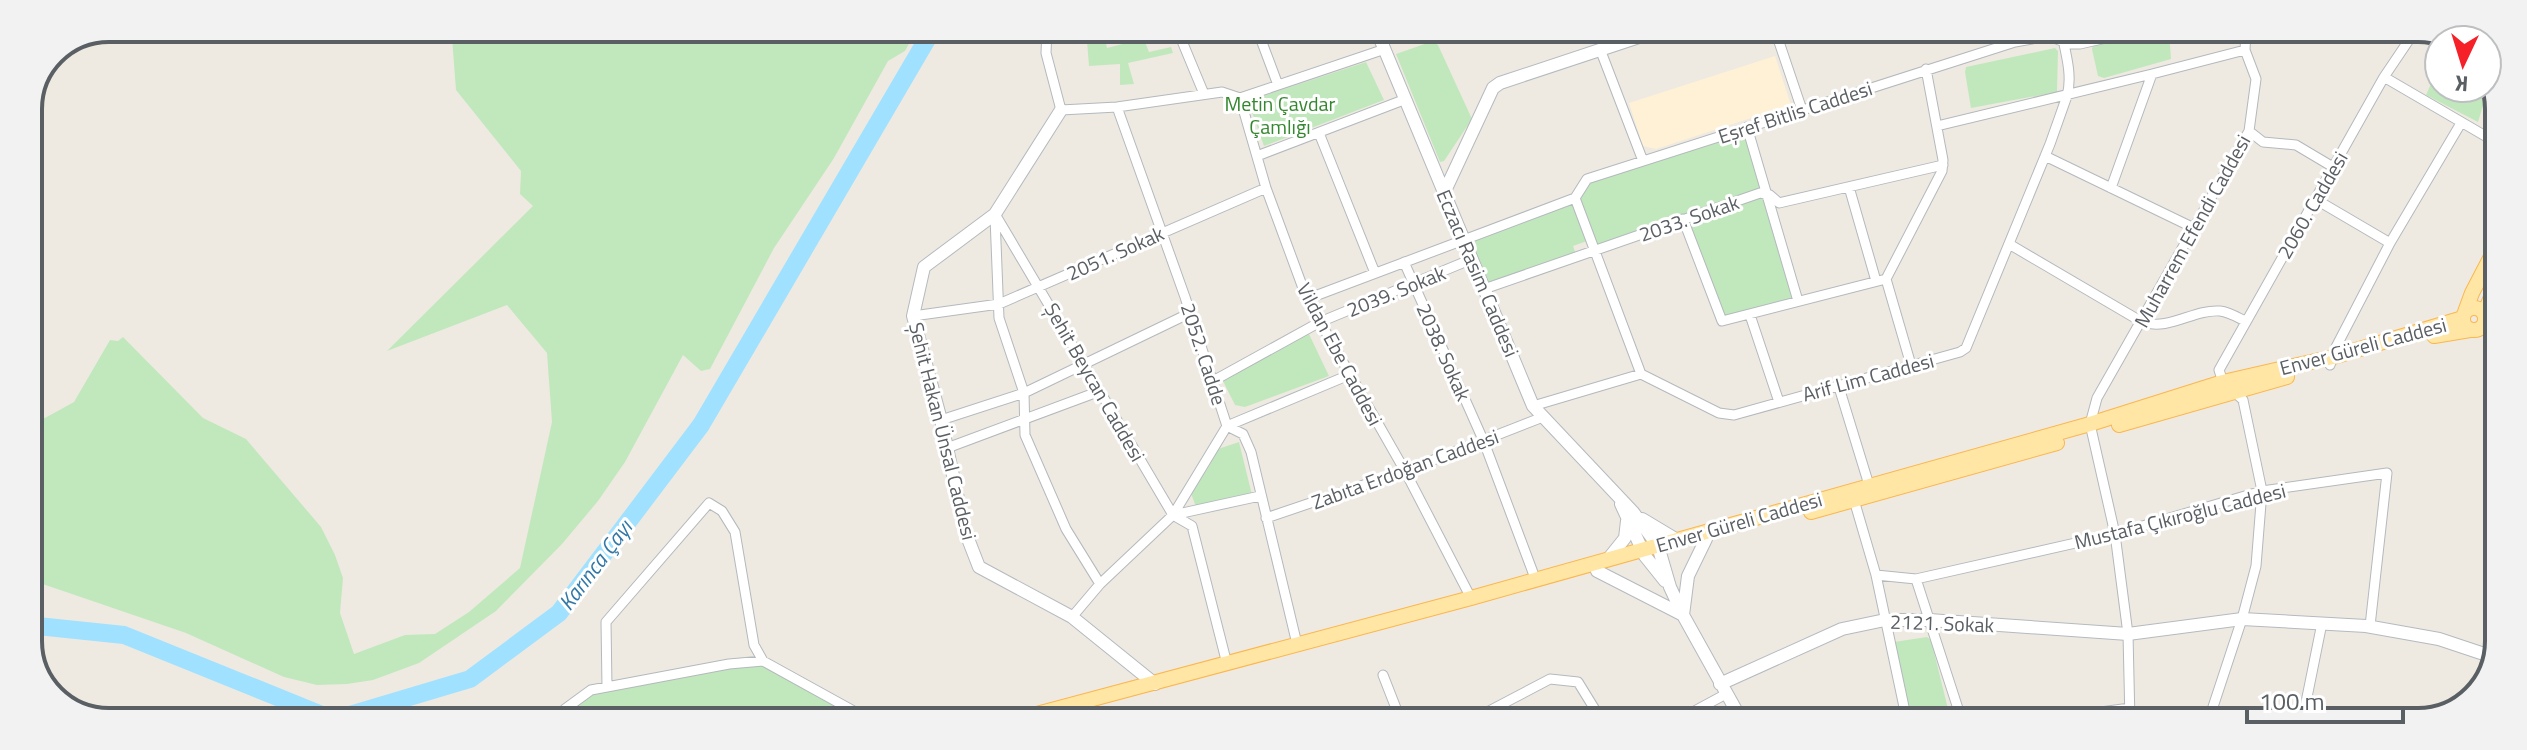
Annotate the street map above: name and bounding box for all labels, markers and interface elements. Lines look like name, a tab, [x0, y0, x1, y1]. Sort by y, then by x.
north arrow	[2423, 24, 2503, 104]
text: K	[2454, 67, 2469, 101]
street label: Eşref Bitlis Caddesi	[1714, 72, 1876, 152]
park label: Metin Çavdar Çamlığı	[1224, 88, 1336, 142]
street label: Muharrem Efendi Caddesi	[2126, 129, 2258, 333]
street label: 2060. Caddesi	[2269, 146, 2355, 264]
street label: Eczacı Rasim Caddesi	[1429, 184, 1527, 362]
street label: 2033. Sokak	[1635, 186, 1744, 250]
street label: 2051. Sokak	[1061, 218, 1169, 288]
street label: 2039. Sokak	[1342, 257, 1450, 325]
street label: Vildan Ebe Caddesi	[1289, 277, 1391, 431]
street label: Şehit Beycan Caddesi	[1037, 297, 1153, 467]
street label: 2038. Sokak	[1409, 298, 1479, 406]
street label: 2052. Cadde	[1173, 299, 1235, 409]
street label: Enver Güreli Caddesi	[2276, 309, 2450, 383]
street label: Şehit Hakan Ünsal Caddesi	[901, 319, 985, 543]
street label: Arif Lim Caddesi	[1799, 345, 1937, 409]
street label: Zabıta Erdoğan Caddesi	[1307, 421, 1503, 517]
street label: Mustafa Çıkıroğlu Caddesi	[2071, 475, 2289, 557]
street label: Enver Güreli Caddesi	[1652, 483, 1826, 561]
water label: Karınca Çayı	[550, 511, 641, 617]
street label: 2121. Sokak	[1889, 606, 1995, 640]
scale bar	[2247, 674, 2403, 724]
text: 100 m	[2259, 683, 2325, 719]

